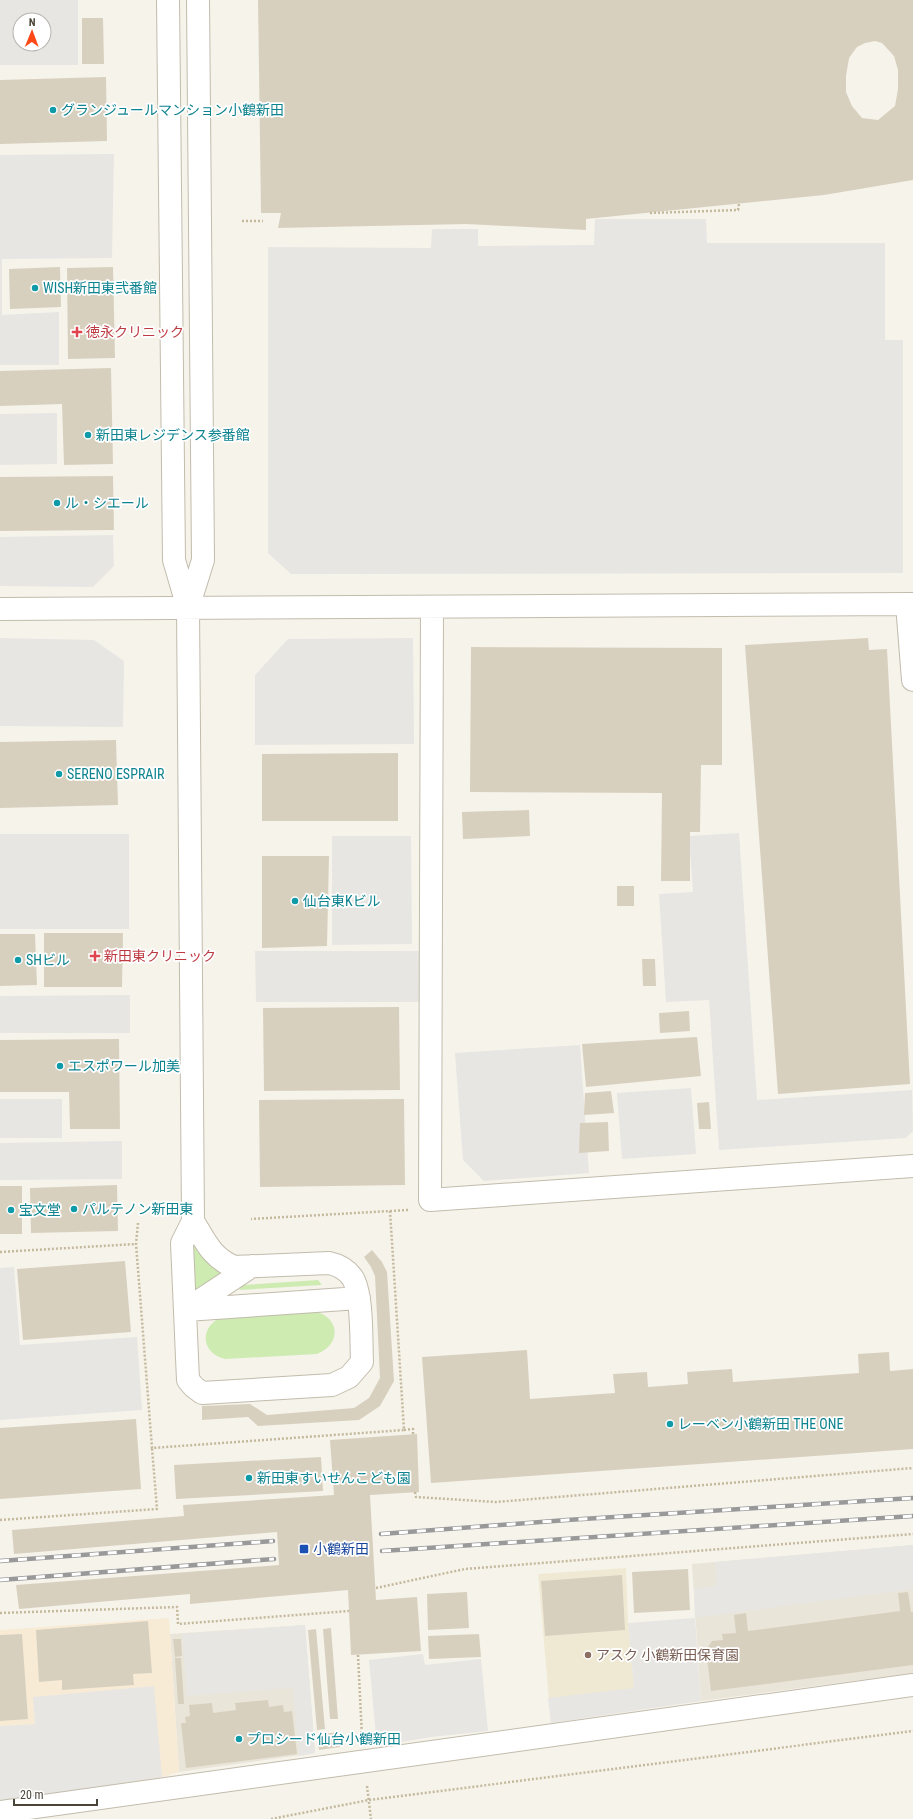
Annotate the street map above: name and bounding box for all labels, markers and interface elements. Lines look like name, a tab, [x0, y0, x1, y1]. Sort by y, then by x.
north arrow	[12, 12, 52, 52]
text: N	[29, 16, 36, 29]
place label: グランジュールマンション小鶴新田	[61, 102, 284, 118]
marker: グランジュールマンション小鶴新田	[48, 105, 58, 115]
place label: WISH新田東弐番館	[43, 280, 157, 296]
marker: WISH新田東弐番館	[30, 283, 40, 293]
place label: 徳永クリニック	[86, 324, 184, 340]
marker: 徳永クリニック	[71, 326, 83, 338]
place label: 新田東レジデンス参番館	[96, 427, 250, 443]
marker: 新田東レジデンス参番館	[83, 430, 93, 440]
place label: ル・シエール	[65, 495, 149, 511]
marker: ル・シエール	[52, 498, 62, 508]
place label: SERENO ESPRAIR	[67, 766, 165, 782]
marker: SERENO ESPRAIR	[54, 769, 64, 779]
place label: 仙台東Kビル	[303, 893, 381, 909]
marker: 仙台東Kビル	[290, 896, 300, 906]
place label: 新田東クリニック	[104, 948, 216, 964]
marker: 新田東クリニック	[89, 950, 101, 962]
place label: SHビル	[26, 952, 70, 968]
marker: SHビル	[13, 955, 23, 965]
place label: エスポワール加美	[68, 1058, 180, 1074]
marker: エスポワール加美	[55, 1061, 65, 1071]
place label: パルテノン新田東	[82, 1201, 194, 1217]
place label: 宝文堂	[19, 1202, 61, 1218]
marker: パルテノン新田東	[69, 1204, 79, 1214]
marker: 宝文堂	[6, 1205, 16, 1215]
place label: レーベン小鶴新田 THE ONE	[678, 1416, 843, 1432]
marker: レーベン小鶴新田 THE ONE	[665, 1419, 675, 1429]
place label: 新田東すいせんこども園	[257, 1470, 411, 1486]
marker: 新田東すいせんこども園	[244, 1473, 254, 1483]
place label: 小鶴新田	[313, 1541, 369, 1557]
marker: 小鶴新田	[298, 1543, 310, 1555]
place label: アスク 小鶴新田保育園	[596, 1647, 739, 1663]
marker: アスク 小鶴新田保育園	[583, 1650, 593, 1660]
place label: プロシード仙台小鶴新田	[247, 1731, 401, 1747]
marker: プロシード仙台小鶴新田	[234, 1734, 244, 1744]
scale bar	[14, 1781, 97, 1807]
text: 20 m	[20, 1788, 44, 1802]

